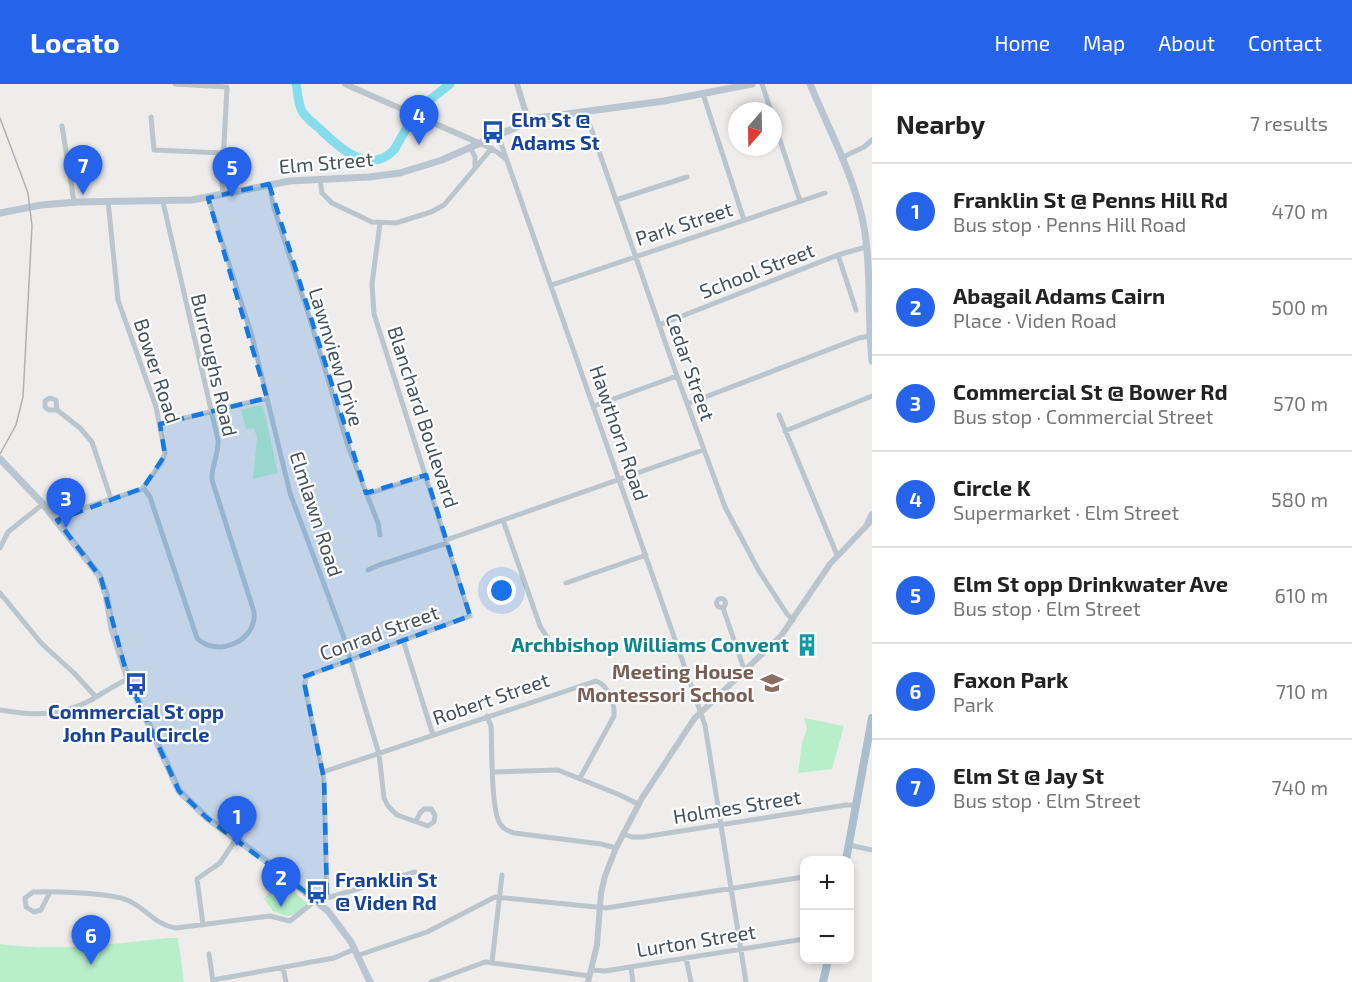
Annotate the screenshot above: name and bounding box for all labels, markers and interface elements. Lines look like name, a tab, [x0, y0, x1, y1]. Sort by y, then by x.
text: Locato	[30, 25, 120, 59]
text: Home	[994, 30, 1050, 55]
text: Map	[1083, 30, 1125, 55]
text: About	[1158, 30, 1215, 55]
text: Contact	[1248, 30, 1322, 55]
pin: 4	[400, 95, 438, 145]
north arrow	[728, 102, 782, 156]
place label: Elm St @ Adams St	[511, 107, 600, 154]
text: Nearby	[896, 108, 985, 139]
text: 7 results	[1250, 111, 1328, 135]
bus stop icon: Elm St @ Adams St	[480, 119, 506, 145]
pin: 7	[64, 146, 103, 195]
street label: Elm Street	[278, 146, 375, 178]
pin: 5	[212, 147, 252, 197]
text: Franklin St @ Penns Hill Rd	[953, 186, 1228, 212]
street label: Park Street	[632, 196, 736, 250]
text: 1	[911, 199, 920, 223]
text: 470 m	[1271, 199, 1328, 223]
text: Bus stop · Penns Hill Road	[953, 212, 1186, 236]
street label: School Street	[696, 237, 818, 303]
text: Abagail Adams Cairn	[953, 282, 1165, 308]
street label: Lawnview Drive	[304, 284, 369, 429]
street label: Burroughs Road	[187, 291, 243, 439]
text: 2	[910, 295, 921, 319]
text: 500 m	[1271, 295, 1328, 319]
text: Place · Viden Road	[953, 308, 1117, 332]
street label: Cedar Street	[661, 310, 721, 424]
street label: Bower Road	[130, 315, 186, 426]
street label: Blanchard Boulevard	[383, 323, 465, 511]
street label: Hawthorn Road	[586, 362, 654, 504]
text: Commercial St @ Bower Rd	[953, 378, 1228, 404]
text: 3	[910, 391, 921, 415]
text: 570 m	[1273, 391, 1328, 415]
text: Bus stop · Commercial Street	[953, 404, 1213, 428]
street label: Elmlawn Road	[285, 448, 348, 579]
text: Circle K	[953, 474, 1031, 500]
pin: 3	[46, 478, 86, 528]
text: 4	[909, 487, 922, 511]
text: 580 m	[1271, 487, 1328, 511]
text: Supermarket · Elm Street	[953, 500, 1179, 524]
text: Elm St opp Drinkwater Ave	[953, 570, 1228, 596]
your location	[487, 576, 516, 605]
text: 5	[910, 583, 921, 607]
text: 610 m	[1275, 583, 1328, 607]
text: Bus stop · Elm Street	[953, 596, 1141, 620]
street label: Conrad Street	[316, 599, 442, 665]
place label: Archbishop Williams Convent	[511, 632, 789, 656]
building icon: Archbishop Williams Convent	[794, 632, 820, 658]
place label: Meeting House Montessori School	[577, 659, 754, 706]
text: Faxon Park	[953, 666, 1068, 692]
street label: Robert Street	[429, 667, 552, 729]
school or university icon: Meeting House Montessori School	[759, 670, 785, 696]
bus stop icon: Commercial St opp John Paul Circle	[123, 671, 149, 697]
text: 6	[910, 679, 921, 703]
text: 710 m	[1276, 679, 1328, 703]
text: Park	[953, 692, 994, 716]
place label: Commercial St opp John Paul Circle	[48, 699, 224, 746]
text: Elm St @ Jay St	[953, 762, 1104, 788]
text: 7	[910, 775, 921, 799]
text: 740 m	[1271, 775, 1328, 799]
street label: Holmes Street	[671, 784, 803, 828]
text: Bus stop · Elm Street	[953, 788, 1141, 812]
pin: 1	[218, 796, 256, 846]
map controls	[800, 856, 854, 964]
button: +	[800, 856, 854, 910]
pin: 2	[262, 858, 300, 907]
place label: Franklin St @ Viden Rd	[335, 867, 437, 914]
bus stop icon: Franklin St @ Viden Rd	[304, 879, 330, 905]
button: −	[800, 910, 854, 964]
pin: 6	[72, 916, 110, 965]
street label: Lurton Street	[635, 919, 758, 961]

